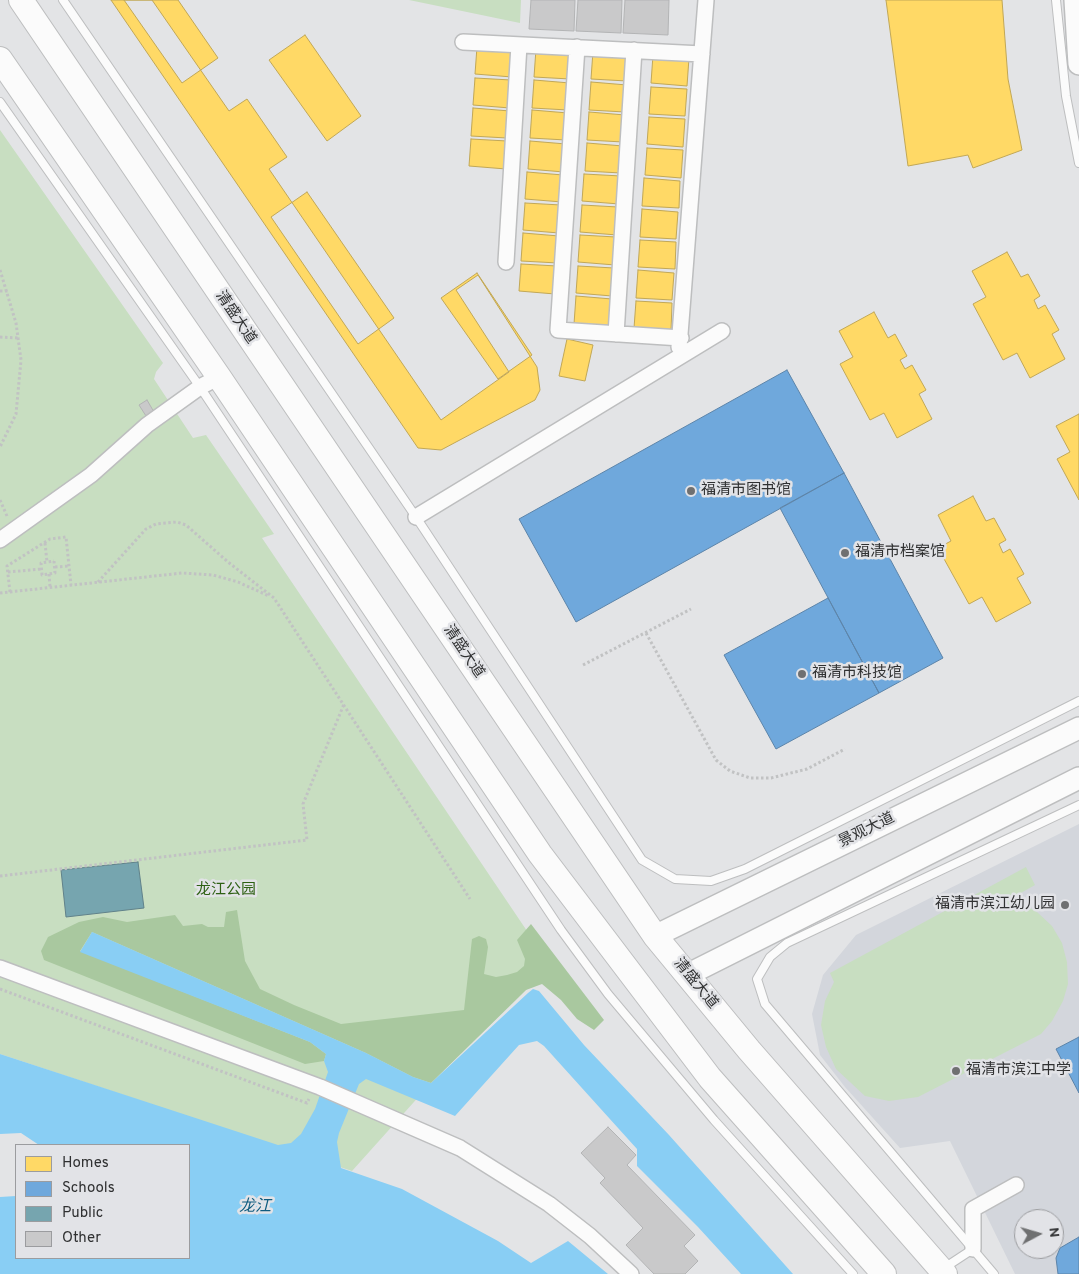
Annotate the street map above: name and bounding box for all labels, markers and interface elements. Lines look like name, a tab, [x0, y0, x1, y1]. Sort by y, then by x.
street label: 清盛大道	[211, 288, 259, 348]
place label: 福清市图书馆	[701, 482, 791, 500]
marker: 福清市图书馆	[685, 485, 697, 497]
place label: 福清市档案馆	[855, 544, 945, 562]
marker: 福清市档案馆	[839, 547, 851, 559]
street label: 清盛大道	[439, 622, 487, 682]
place label: 福清市科技馆	[812, 665, 902, 683]
marker: 福清市科技馆	[796, 668, 808, 680]
street label: 景观大道	[836, 810, 898, 852]
park label: 龙江公园	[196, 882, 256, 900]
place label: 福清市滨江幼儿园	[935, 896, 1055, 914]
marker: 福清市滨江幼儿园	[1059, 899, 1071, 911]
street label: 清盛大道	[669, 955, 721, 1013]
place label: 福清市滨江中学	[966, 1062, 1071, 1080]
marker: 福清市滨江中学	[950, 1065, 962, 1077]
legend	[15, 1144, 190, 1259]
text: Homes	[62, 1154, 109, 1173]
text: Schools	[62, 1179, 115, 1198]
water label: 龙江	[239, 1198, 271, 1218]
text: Public	[62, 1204, 103, 1223]
north arrow	[1014, 1209, 1064, 1259]
text: N	[1044, 1227, 1062, 1238]
text: Other	[62, 1229, 101, 1248]

